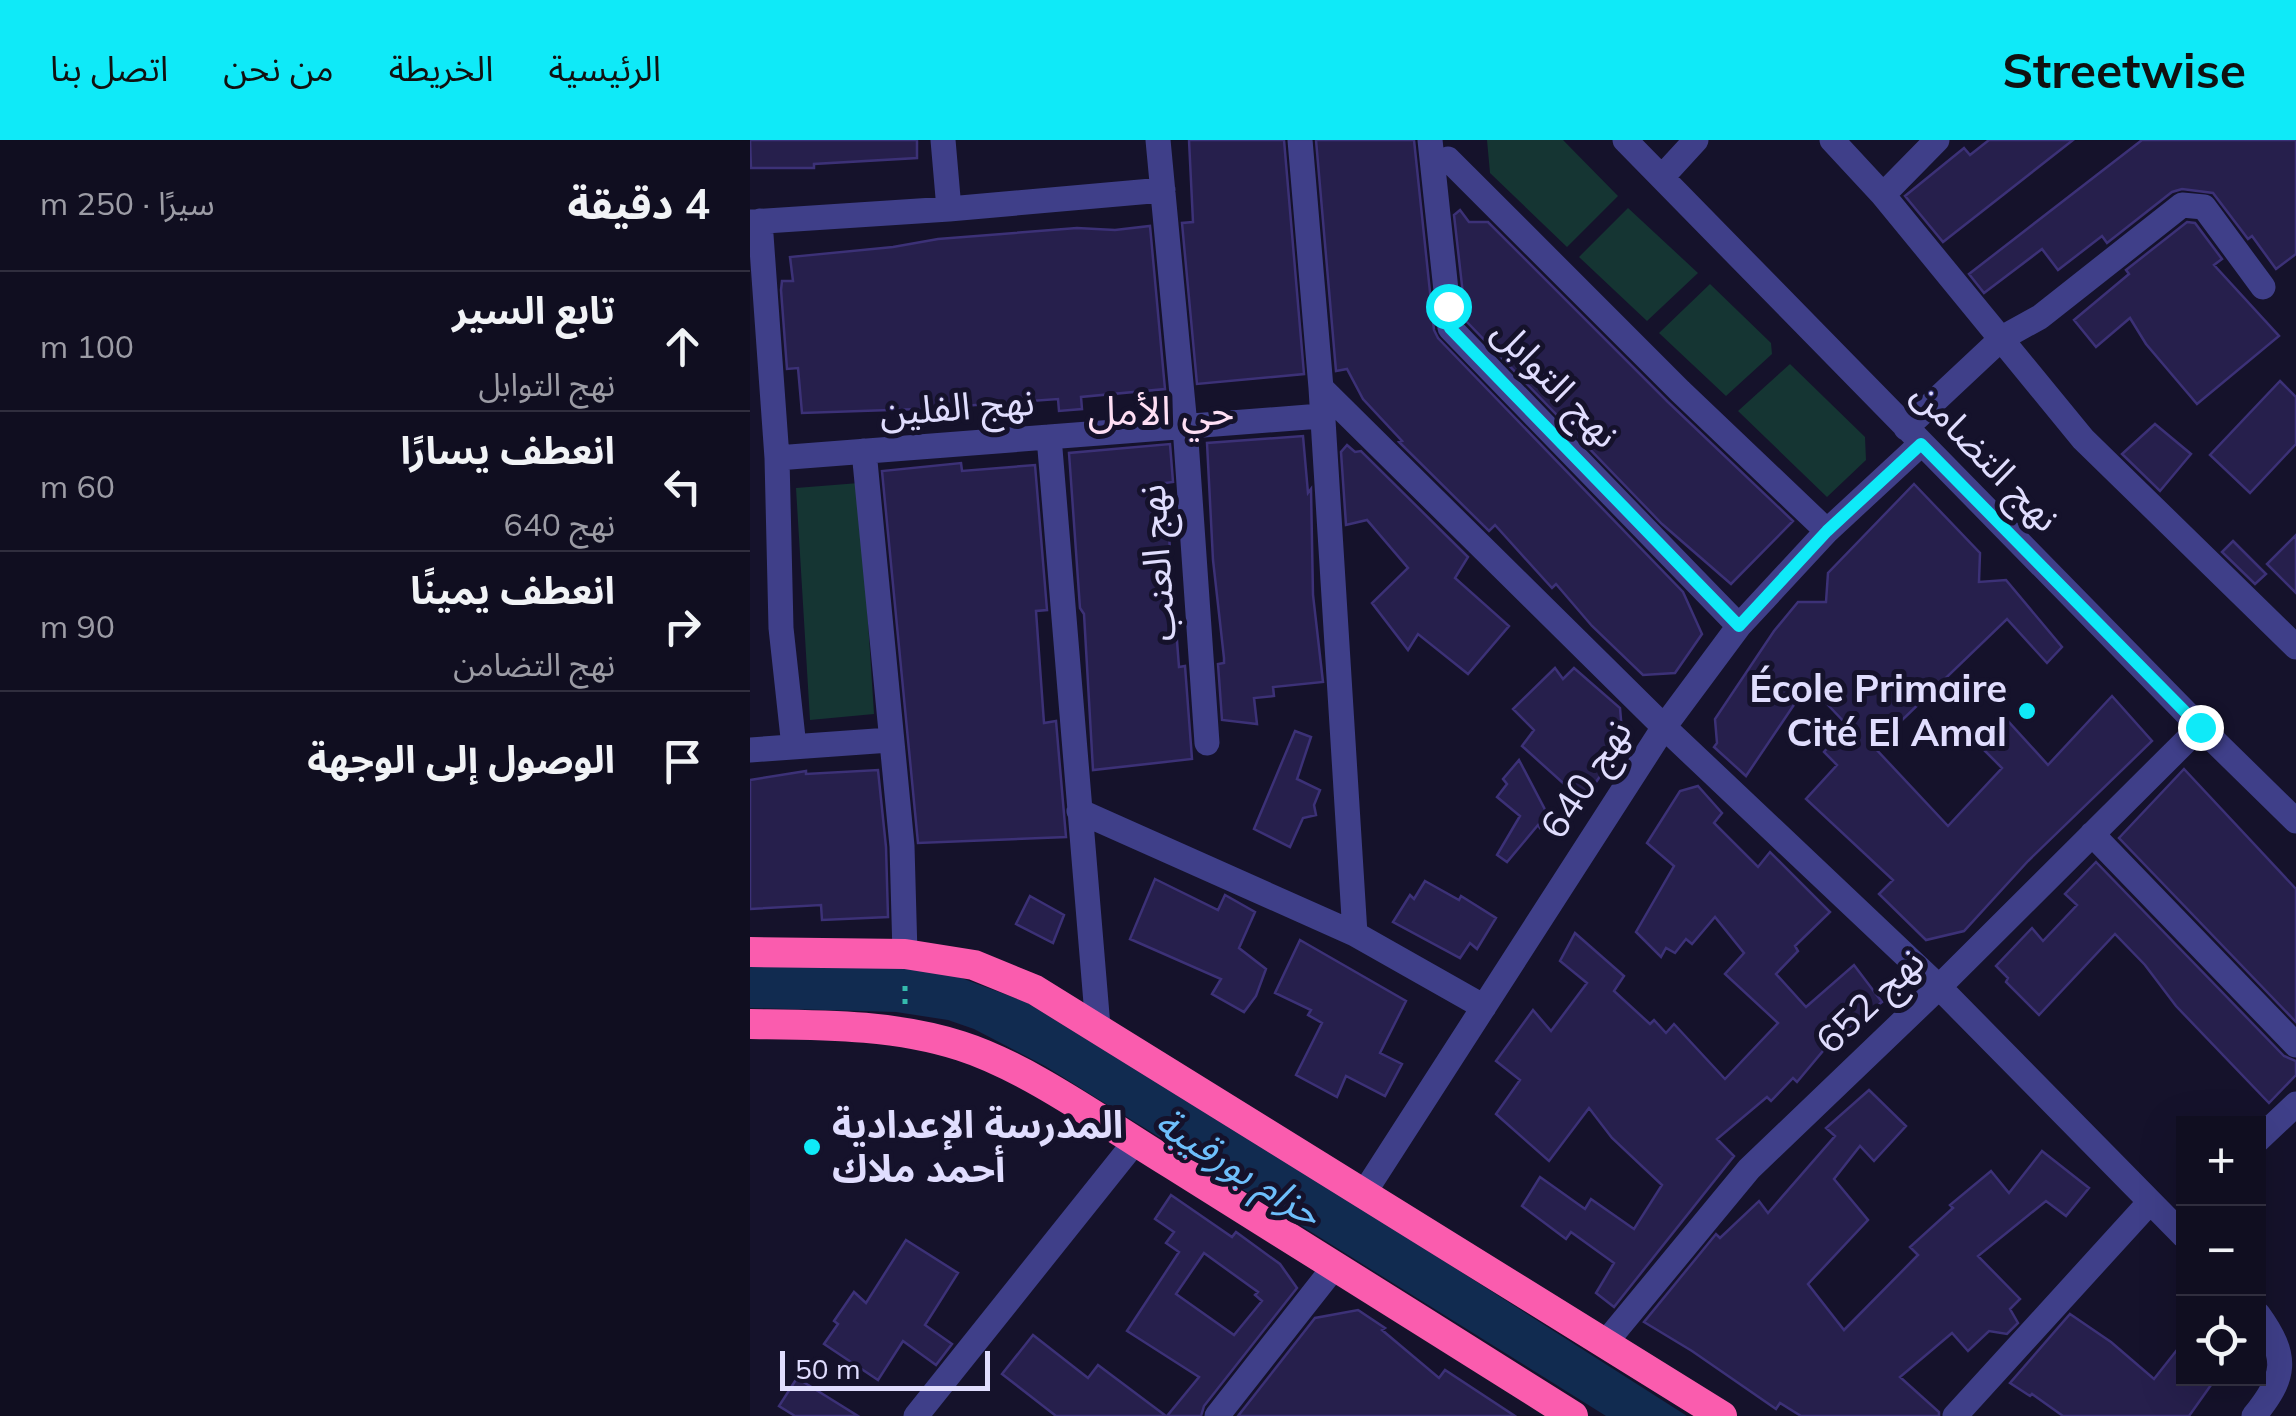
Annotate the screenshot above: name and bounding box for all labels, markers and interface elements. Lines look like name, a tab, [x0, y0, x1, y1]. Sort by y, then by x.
text: Streetwise	[2002, 40, 2246, 100]
text: اتصل بنا	[50, 46, 168, 90]
text: من نحن	[223, 46, 334, 90]
text: الخريطة	[389, 46, 494, 90]
text: الرئيسية	[549, 46, 661, 90]
text: 4 دقيقة	[568, 177, 710, 230]
text: سيرًا · 250 m	[40, 183, 215, 223]
route start	[1426, 284, 1472, 330]
text: تابع السير	[452, 286, 615, 334]
street label: نهج التوابل	[1480, 307, 1630, 461]
icon: ahead	[655, 319, 710, 374]
text: 100 m	[40, 326, 134, 366]
text: نهج التوابل	[478, 364, 615, 404]
street label: نهج التضامن	[1899, 370, 2071, 545]
street label: نهج الفلين	[878, 377, 1036, 440]
district label: حي الأمل	[1088, 385, 1234, 442]
text: انعطف يسارًا	[400, 426, 615, 474]
icon: left	[655, 459, 710, 514]
text: 60 m	[40, 466, 115, 506]
street label: نهج العنب	[1127, 483, 1190, 643]
text: نهج 640	[503, 504, 615, 544]
text: انعطف يمينًا	[410, 566, 615, 614]
icon: right	[655, 599, 710, 654]
text: 90 m	[40, 606, 115, 646]
text: نهج التضامن	[453, 644, 615, 684]
place label: École Primaire Cité El Amal	[1749, 664, 2007, 756]
marker: École Primaire Cité El Amal	[2016, 700, 2038, 722]
route end	[2178, 705, 2224, 751]
street label: نهج 640	[1529, 710, 1646, 850]
icon: arrive	[655, 734, 710, 789]
text: الوصول إلى الوجهة	[307, 735, 615, 783]
street label: نهج 652	[1805, 937, 1937, 1067]
water label: حزام بورقيبة	[1144, 1095, 1332, 1242]
place label: المدرسة الإعدادية أحمد ملاك	[832, 1100, 1123, 1192]
map controls	[2176, 1116, 2266, 1386]
button: +	[2176, 1116, 2266, 1206]
marker: المدرسة الإعدادية أحمد ملاك	[801, 1136, 823, 1158]
button: −	[2176, 1206, 2266, 1296]
button: locate	[2176, 1296, 2266, 1386]
scale bar	[780, 1346, 990, 1390]
text: 50 m	[795, 1351, 861, 1386]

